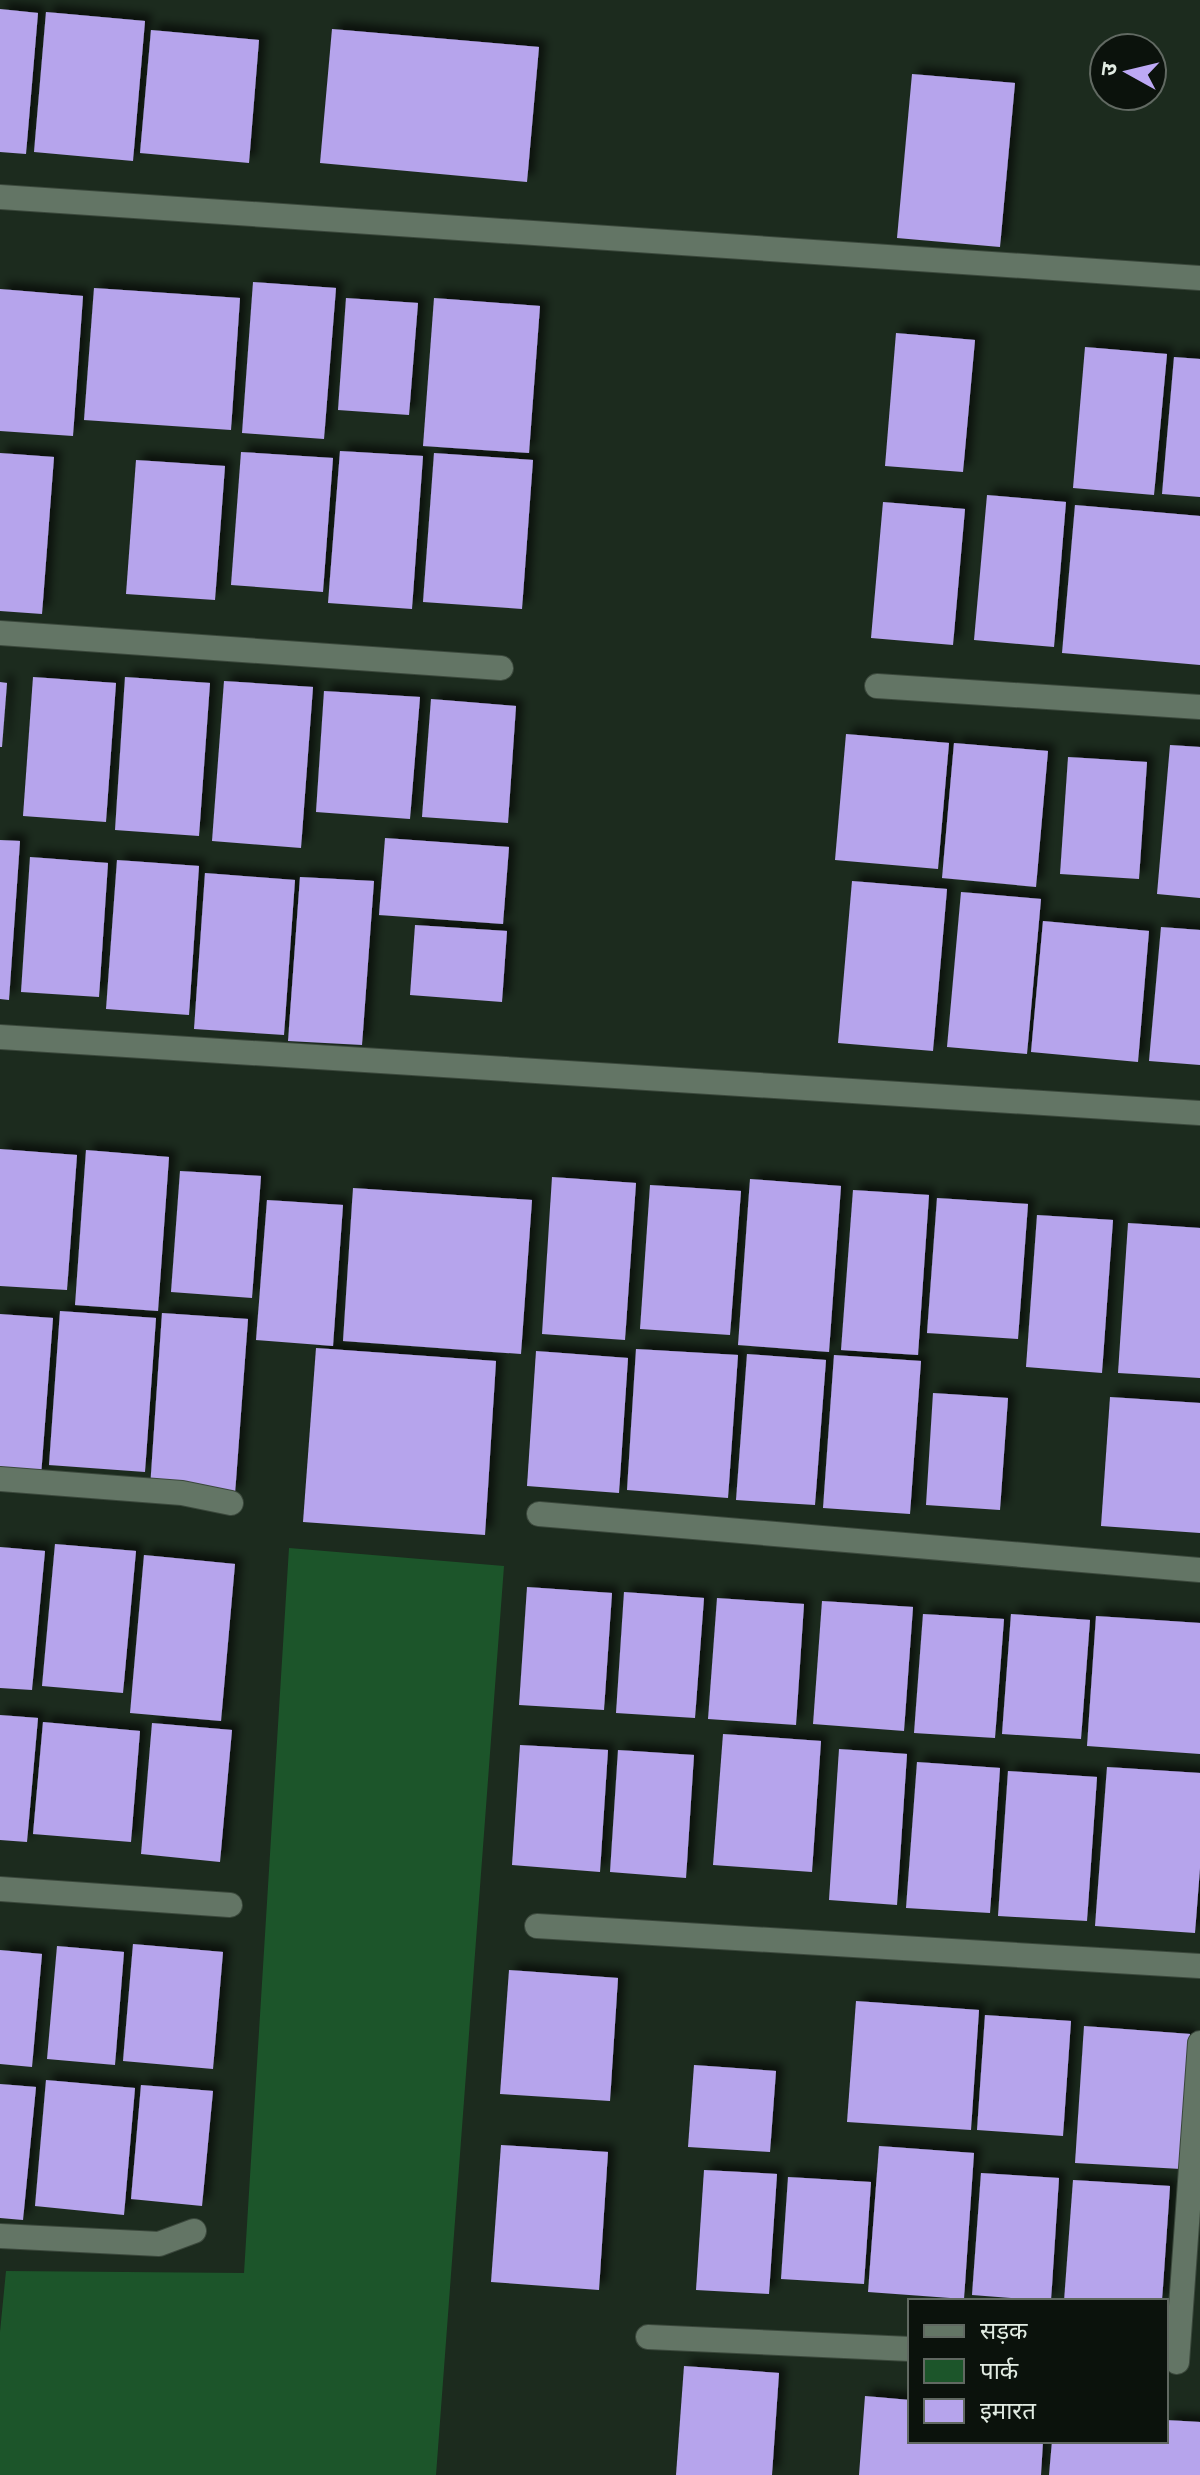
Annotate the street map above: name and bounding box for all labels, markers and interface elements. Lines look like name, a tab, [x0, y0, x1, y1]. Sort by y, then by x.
north arrow	[1088, 32, 1168, 112]
text: उ	[1094, 60, 1122, 77]
legend	[908, 2299, 1168, 2443]
text: सड़क	[980, 2316, 1028, 2345]
text: पार्क	[980, 2356, 1019, 2385]
text: इमारत	[980, 2396, 1037, 2425]

